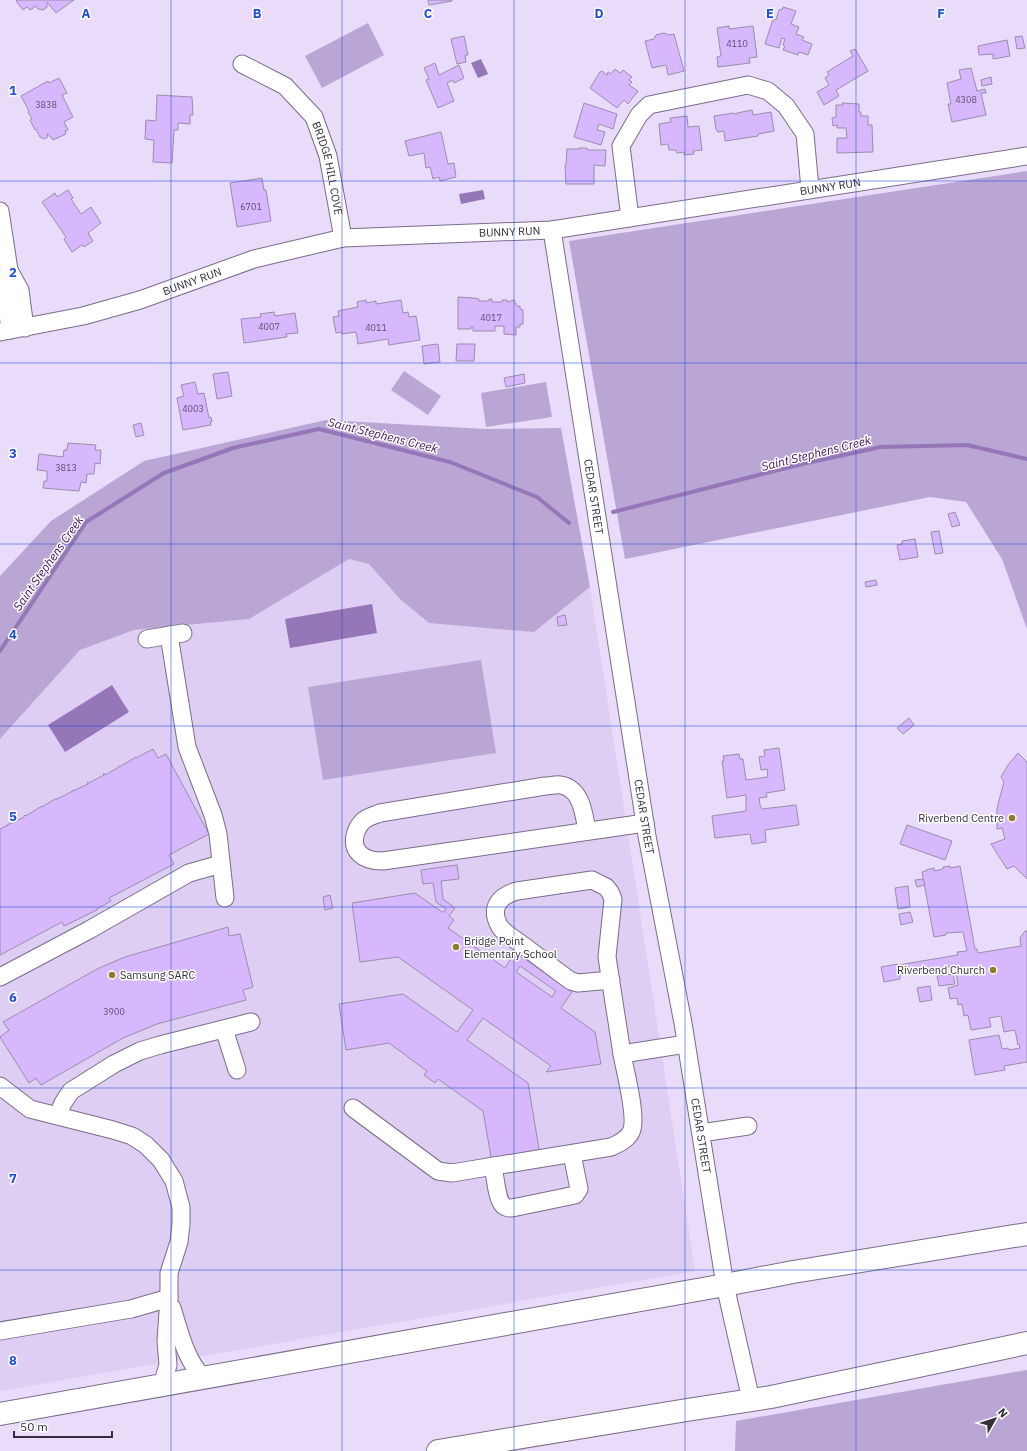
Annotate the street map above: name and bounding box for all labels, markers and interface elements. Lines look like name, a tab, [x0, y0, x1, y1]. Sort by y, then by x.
text: A	[82, 5, 91, 22]
text: B	[253, 5, 262, 22]
text: C	[424, 5, 433, 22]
text: D	[594, 5, 604, 22]
text: E	[766, 5, 774, 22]
text: F	[937, 5, 945, 22]
house number: 4110	[726, 38, 748, 49]
text: 1	[9, 82, 17, 99]
house number: 4308	[955, 94, 977, 105]
house number: 3838	[35, 99, 57, 110]
street label: BRIDGE HILL COVE	[309, 120, 346, 216]
street label: BUNNY RUN	[799, 175, 862, 198]
house number: 6701	[240, 201, 262, 212]
street label: BUNNY RUN	[479, 223, 541, 240]
text: 2	[9, 264, 17, 281]
street label: BUNNY RUN	[161, 264, 223, 298]
house number: 4017	[480, 312, 502, 323]
house number: 4007	[258, 321, 280, 332]
house number: 4011	[365, 322, 387, 333]
house number: 4003	[182, 403, 204, 414]
water label: Saint Stephens Creek	[327, 414, 440, 456]
water label: Saint Stephens Creek	[760, 432, 873, 474]
text: 3	[9, 445, 17, 462]
street label: CEDAR STREET	[581, 458, 607, 536]
house number: 3813	[55, 462, 77, 473]
water label: Saint Stephens Creek	[10, 512, 87, 613]
text: 4	[9, 626, 17, 643]
street label: CEDAR STREET	[631, 778, 658, 856]
text: 5	[9, 808, 17, 825]
place label: Riverbend Centre	[918, 811, 1004, 825]
marker: Riverbend Centre	[1007, 813, 1017, 823]
place label: Bridge Point Elementary School	[464, 934, 557, 961]
marker: Bridge Point Elementary School	[451, 942, 461, 952]
place label: Riverbend Church	[897, 963, 985, 977]
marker: Riverbend Church	[988, 965, 998, 975]
place label: Samsung SARC	[120, 968, 195, 982]
marker: Samsung SARC	[107, 970, 117, 980]
text: 6	[9, 989, 17, 1006]
house number: 3900	[103, 1006, 125, 1017]
street label: CEDAR STREET	[688, 1097, 714, 1175]
text: 7	[9, 1170, 17, 1187]
text: 8	[9, 1352, 17, 1369]
north arrow	[975, 1399, 1015, 1439]
text: N	[995, 1405, 1011, 1420]
scale bar	[14, 1413, 112, 1439]
text: 50 m	[20, 1419, 48, 1434]

